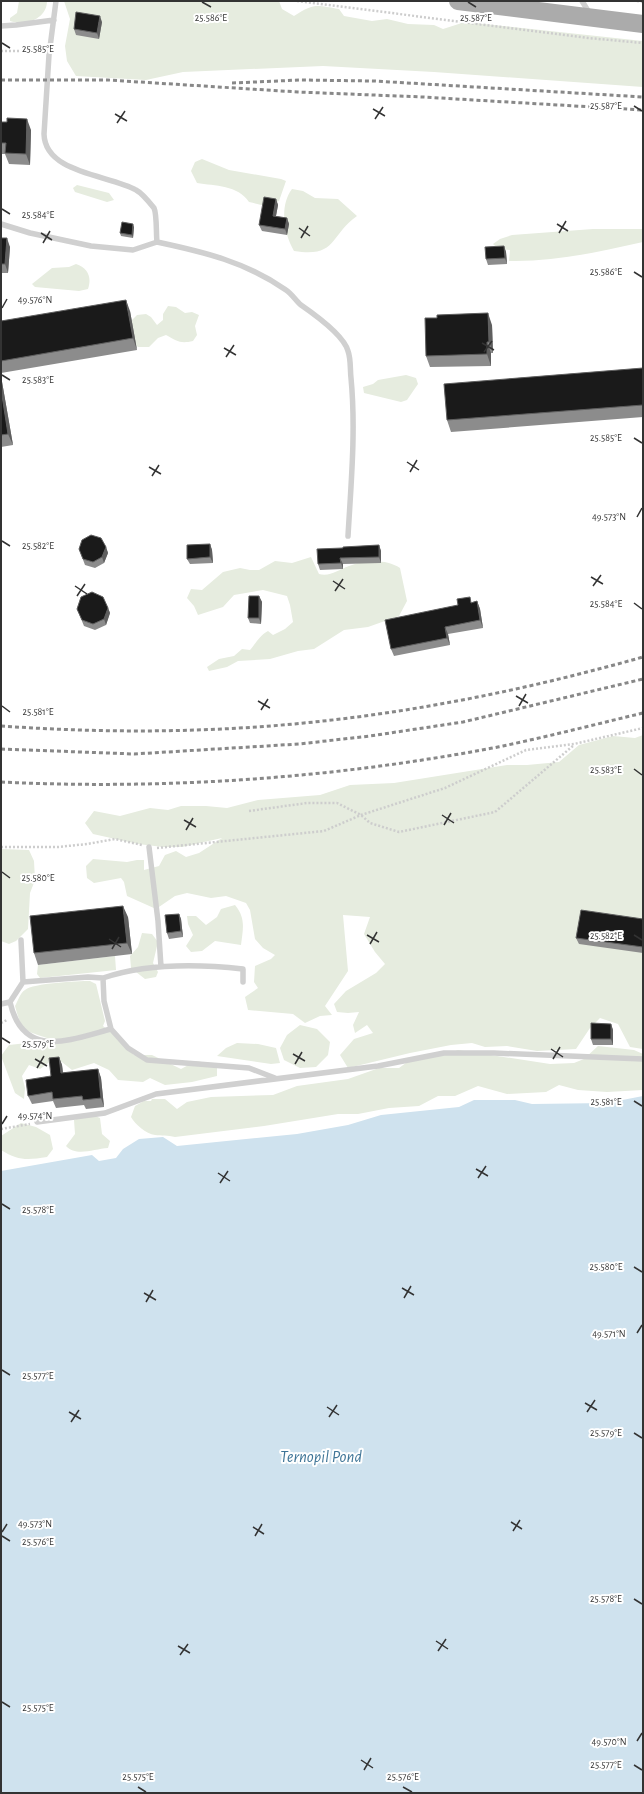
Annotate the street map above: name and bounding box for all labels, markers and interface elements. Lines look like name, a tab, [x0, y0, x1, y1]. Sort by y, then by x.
text: 25.586°E	[195, 13, 227, 23]
text: 25.587°E	[460, 13, 492, 23]
text: 25.585°E	[22, 44, 54, 54]
text: 25.587°E	[590, 101, 622, 111]
text: 25.584°E	[22, 210, 54, 220]
text: 25.586°E	[590, 267, 622, 277]
text: 49.576°N	[18, 295, 52, 305]
text: 25.583°E	[22, 375, 54, 385]
text: 25.585°E	[590, 433, 622, 443]
text: 49.573°N	[592, 512, 626, 522]
text: 25.582°E	[22, 541, 54, 551]
text: 25.584°E	[590, 599, 622, 609]
text: 25.581°E	[22, 707, 54, 717]
text: 25.583°E	[590, 765, 622, 775]
text: 25.580°E	[22, 873, 55, 883]
text: 25.582°E	[590, 931, 622, 941]
text: 25.579°E	[22, 1039, 54, 1049]
text: 25.581°E	[590, 1097, 622, 1107]
text: 49.574°N	[18, 1111, 52, 1121]
text: 25.578°E	[22, 1205, 54, 1215]
text: 25.580°E	[590, 1262, 623, 1272]
text: 49.571°N	[592, 1329, 626, 1339]
text: 25.577°E	[22, 1371, 54, 1381]
text: 25.579°E	[590, 1428, 622, 1438]
water label: Ternopil Pond	[280, 1448, 362, 1466]
text: 49.573°N	[18, 1519, 52, 1529]
text: 25.576°E	[22, 1537, 54, 1547]
text: 25.578°E	[590, 1594, 622, 1604]
text: 25.575°E	[22, 1703, 54, 1713]
text: 49.570°N	[591, 1737, 627, 1747]
text: 25.577°E	[590, 1760, 622, 1770]
text: 25.575°E	[122, 1772, 154, 1782]
text: 25.576°E	[387, 1772, 419, 1782]

